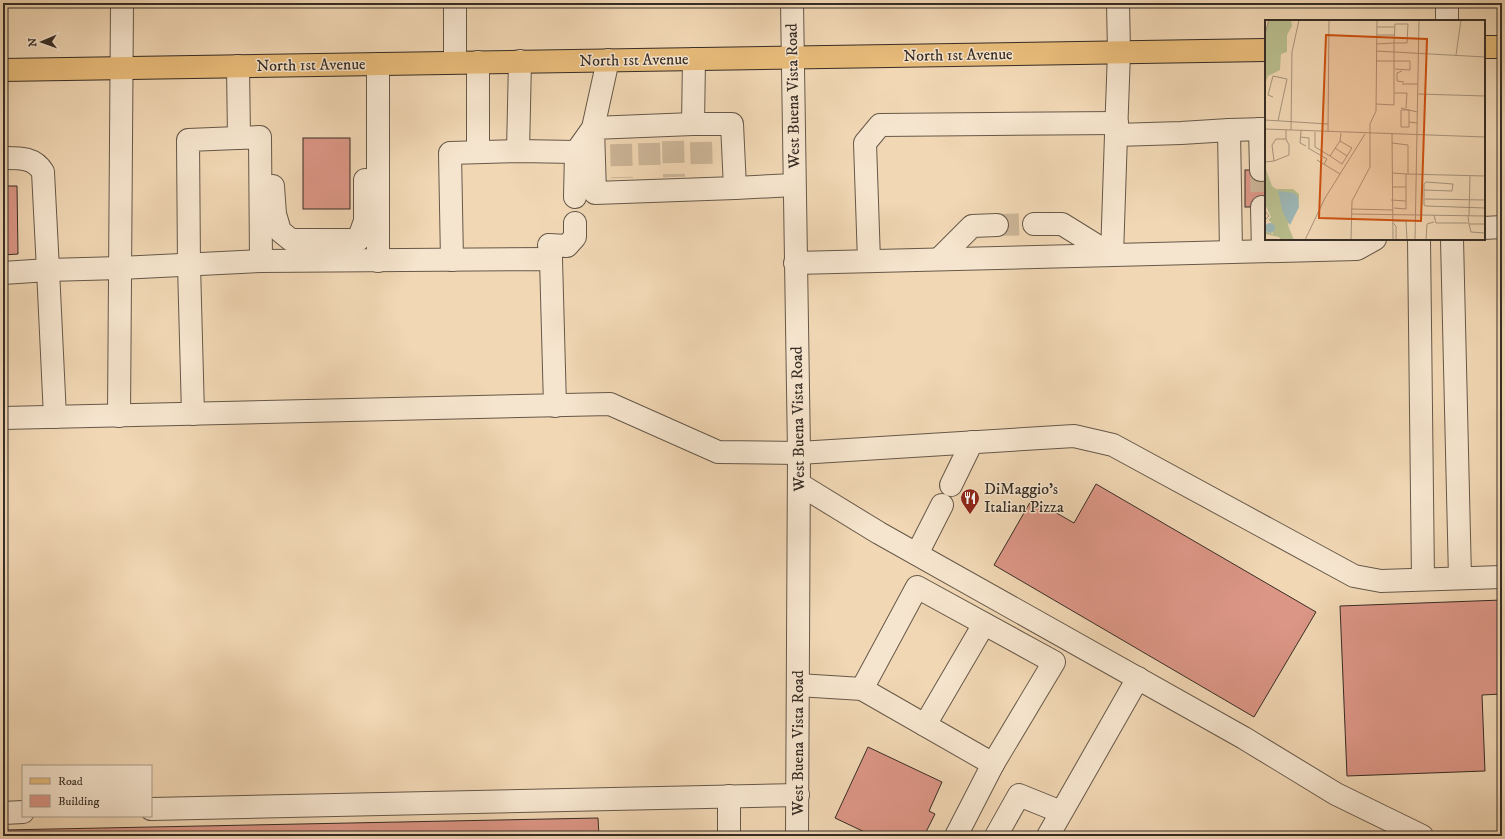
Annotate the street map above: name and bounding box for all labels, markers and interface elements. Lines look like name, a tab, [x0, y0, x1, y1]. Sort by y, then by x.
inset map	[1265, 20, 1485, 240]
north arrow	[22, 22, 62, 62]
street label: West Buena Vista Road	[782, 23, 804, 170]
text: N	[26, 38, 40, 47]
street label: North 1st Avenue	[903, 44, 1013, 66]
street label: North 1st Avenue	[579, 49, 689, 71]
street label: North 1st Avenue	[256, 54, 366, 76]
street label: West Buena Vista Road	[787, 346, 809, 493]
place label: DiMaggio's Italian Pizza	[984, 479, 1064, 517]
restaurant icon: DiMaggio's Italian Pizza	[959, 487, 981, 515]
street label: West Buena Vista Road	[788, 670, 808, 817]
legend	[22, 765, 152, 817]
text: Road	[58, 774, 83, 789]
text: Building	[58, 794, 99, 809]

